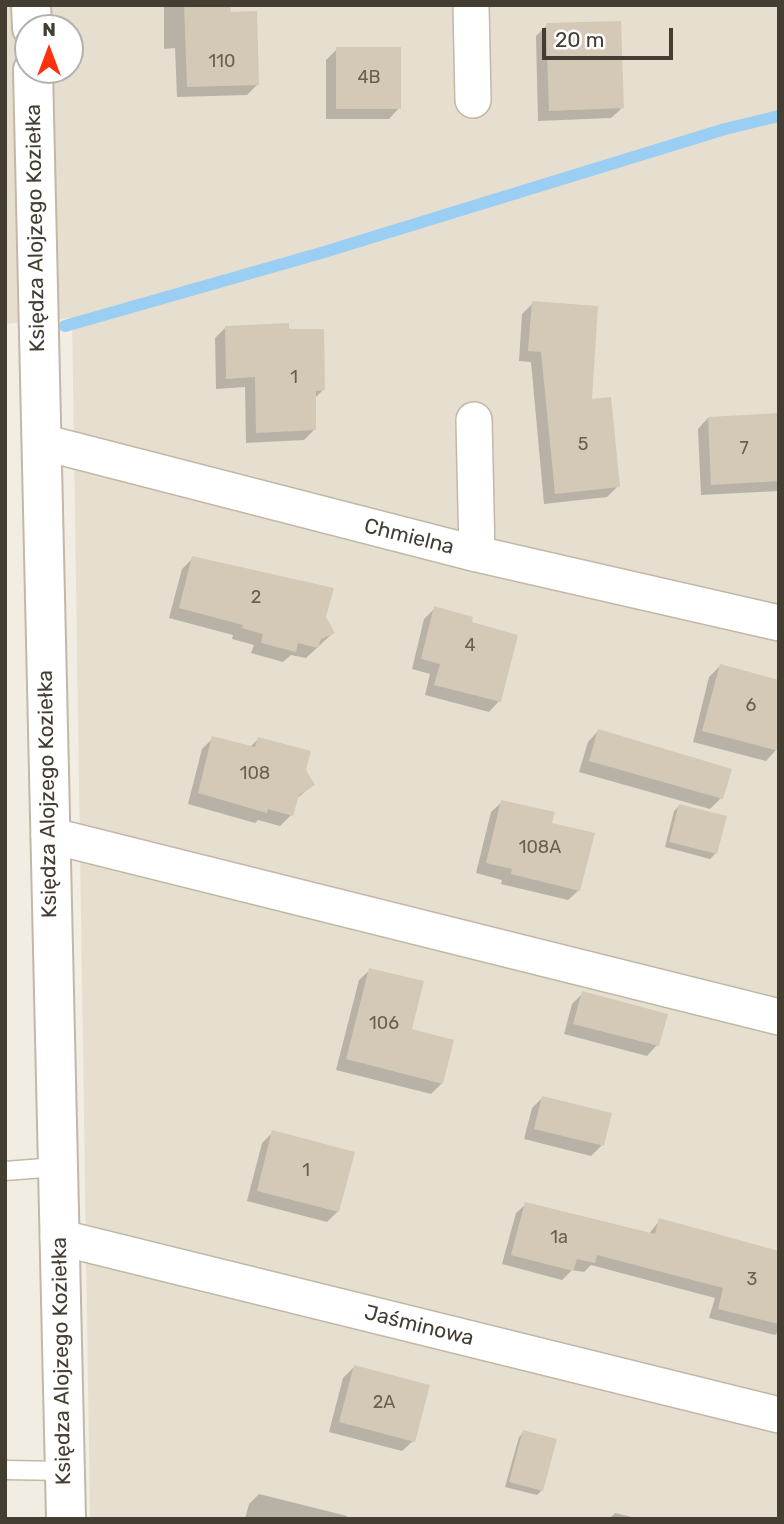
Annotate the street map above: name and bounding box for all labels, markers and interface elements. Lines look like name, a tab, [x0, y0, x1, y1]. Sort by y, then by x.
north arrow	[14, 14, 84, 84]
scale bar	[546, 14, 677, 58]
text: N	[42, 18, 56, 41]
text: 20 m	[555, 27, 604, 52]
house number: 110	[209, 51, 235, 73]
house number: 4B	[357, 67, 381, 89]
street label: Księdza Alojzego Koziełka	[21, 104, 51, 352]
house number: 1	[290, 367, 298, 389]
house number: 5	[578, 434, 588, 456]
house number: 7	[739, 438, 749, 460]
street label: Chmielna	[361, 514, 457, 560]
house number: 2	[251, 587, 261, 609]
house number: 4	[464, 635, 476, 657]
street label: Księdza Alojzego Koziełka	[33, 670, 63, 918]
house number: 6	[746, 695, 756, 717]
house number: 108	[240, 763, 270, 785]
house number: 108A	[519, 837, 561, 859]
house number: 106	[369, 1013, 399, 1035]
house number: 1	[302, 1160, 310, 1182]
house number: 1a	[550, 1227, 568, 1249]
street label: Księdza Alojzego Koziełka	[47, 1237, 77, 1485]
house number: 3	[747, 1269, 757, 1291]
street label: Jaśminowa	[362, 1300, 476, 1352]
house number: 2A	[373, 1392, 395, 1414]

